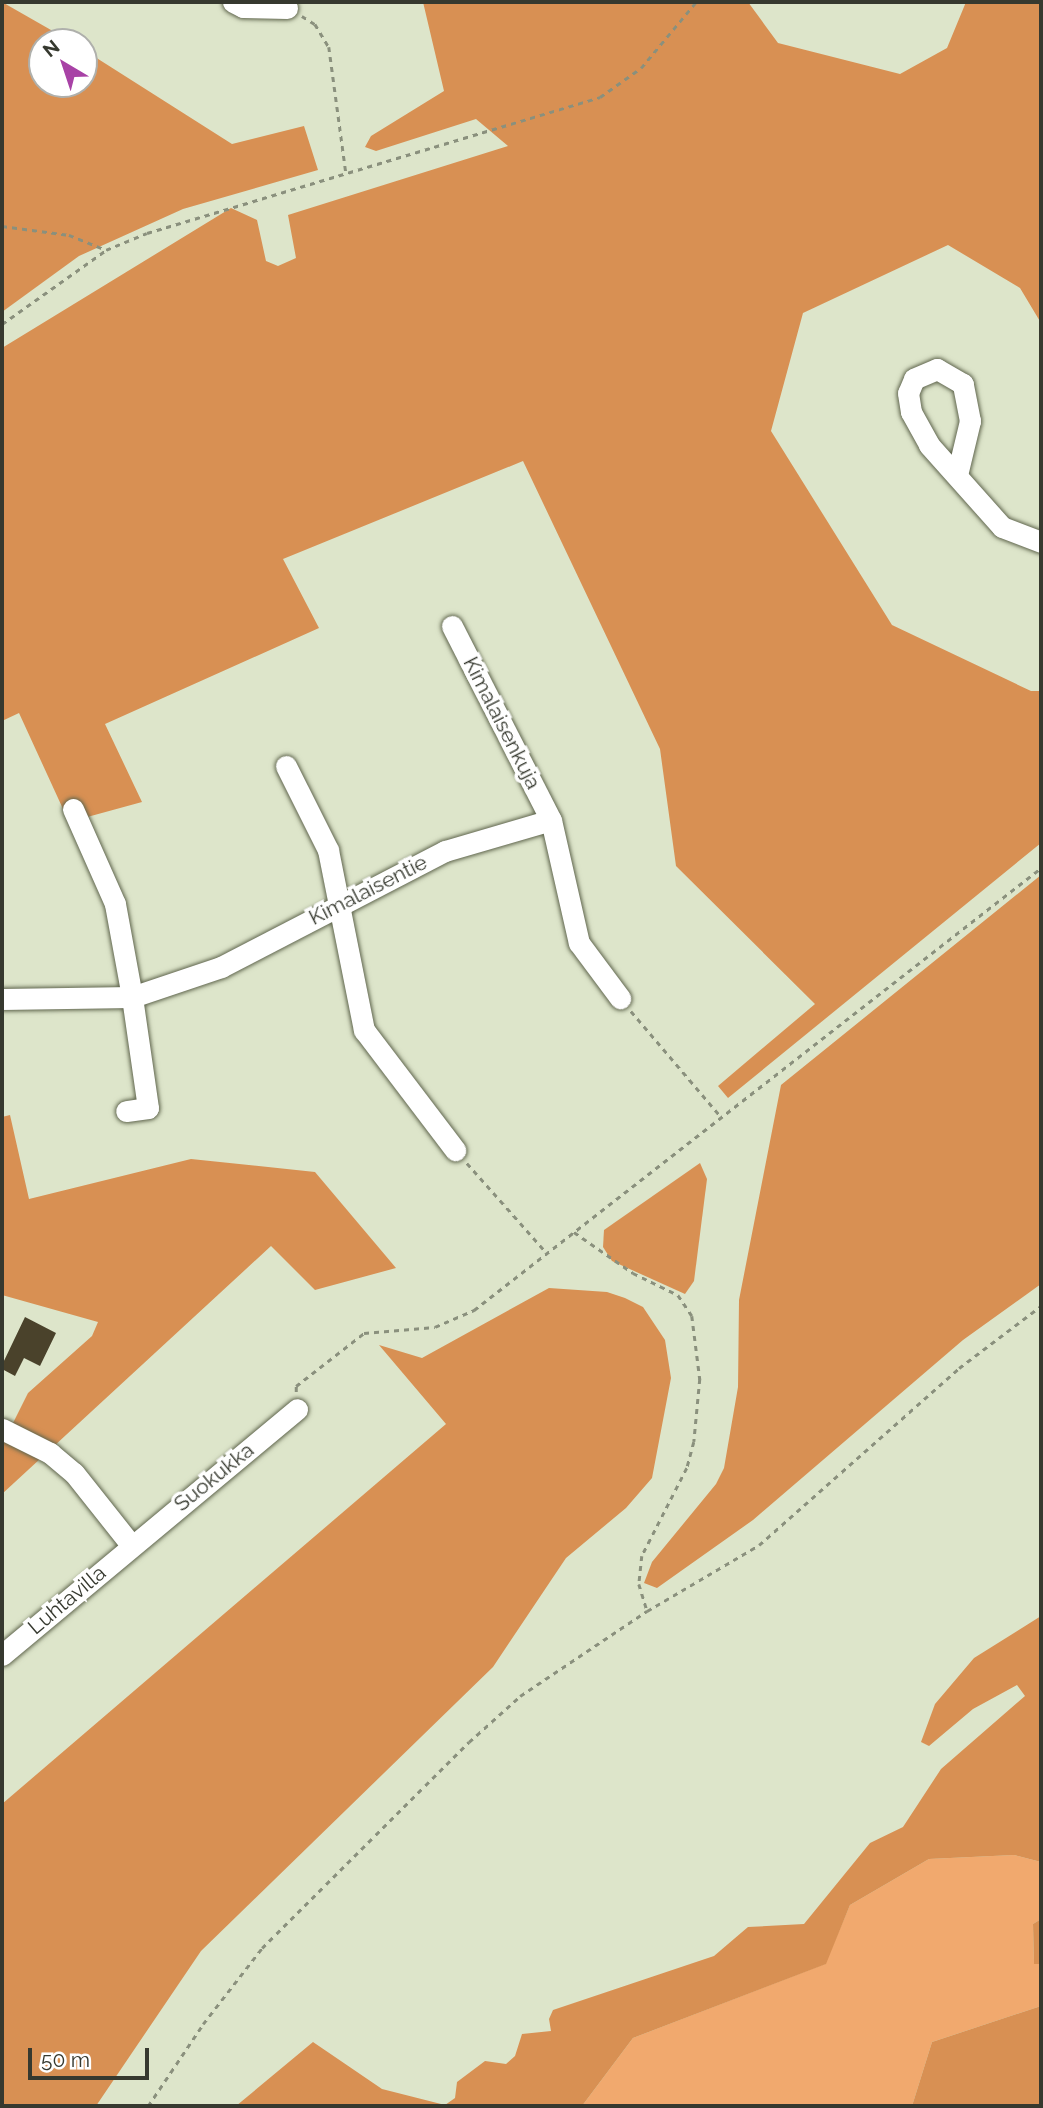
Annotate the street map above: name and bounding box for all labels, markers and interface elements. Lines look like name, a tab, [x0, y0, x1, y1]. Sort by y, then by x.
north arrow	[28, 28, 98, 98]
text: N	[38, 35, 64, 61]
street label: Kimalaisenkuja	[458, 653, 546, 793]
street label: Kimalaisentie	[305, 849, 431, 931]
street label: Suokukka	[169, 1437, 259, 1517]
street label: Luhtavilla	[23, 1560, 111, 1640]
scale bar	[32, 2035, 152, 2078]
text: 50 m	[41, 2047, 90, 2072]

